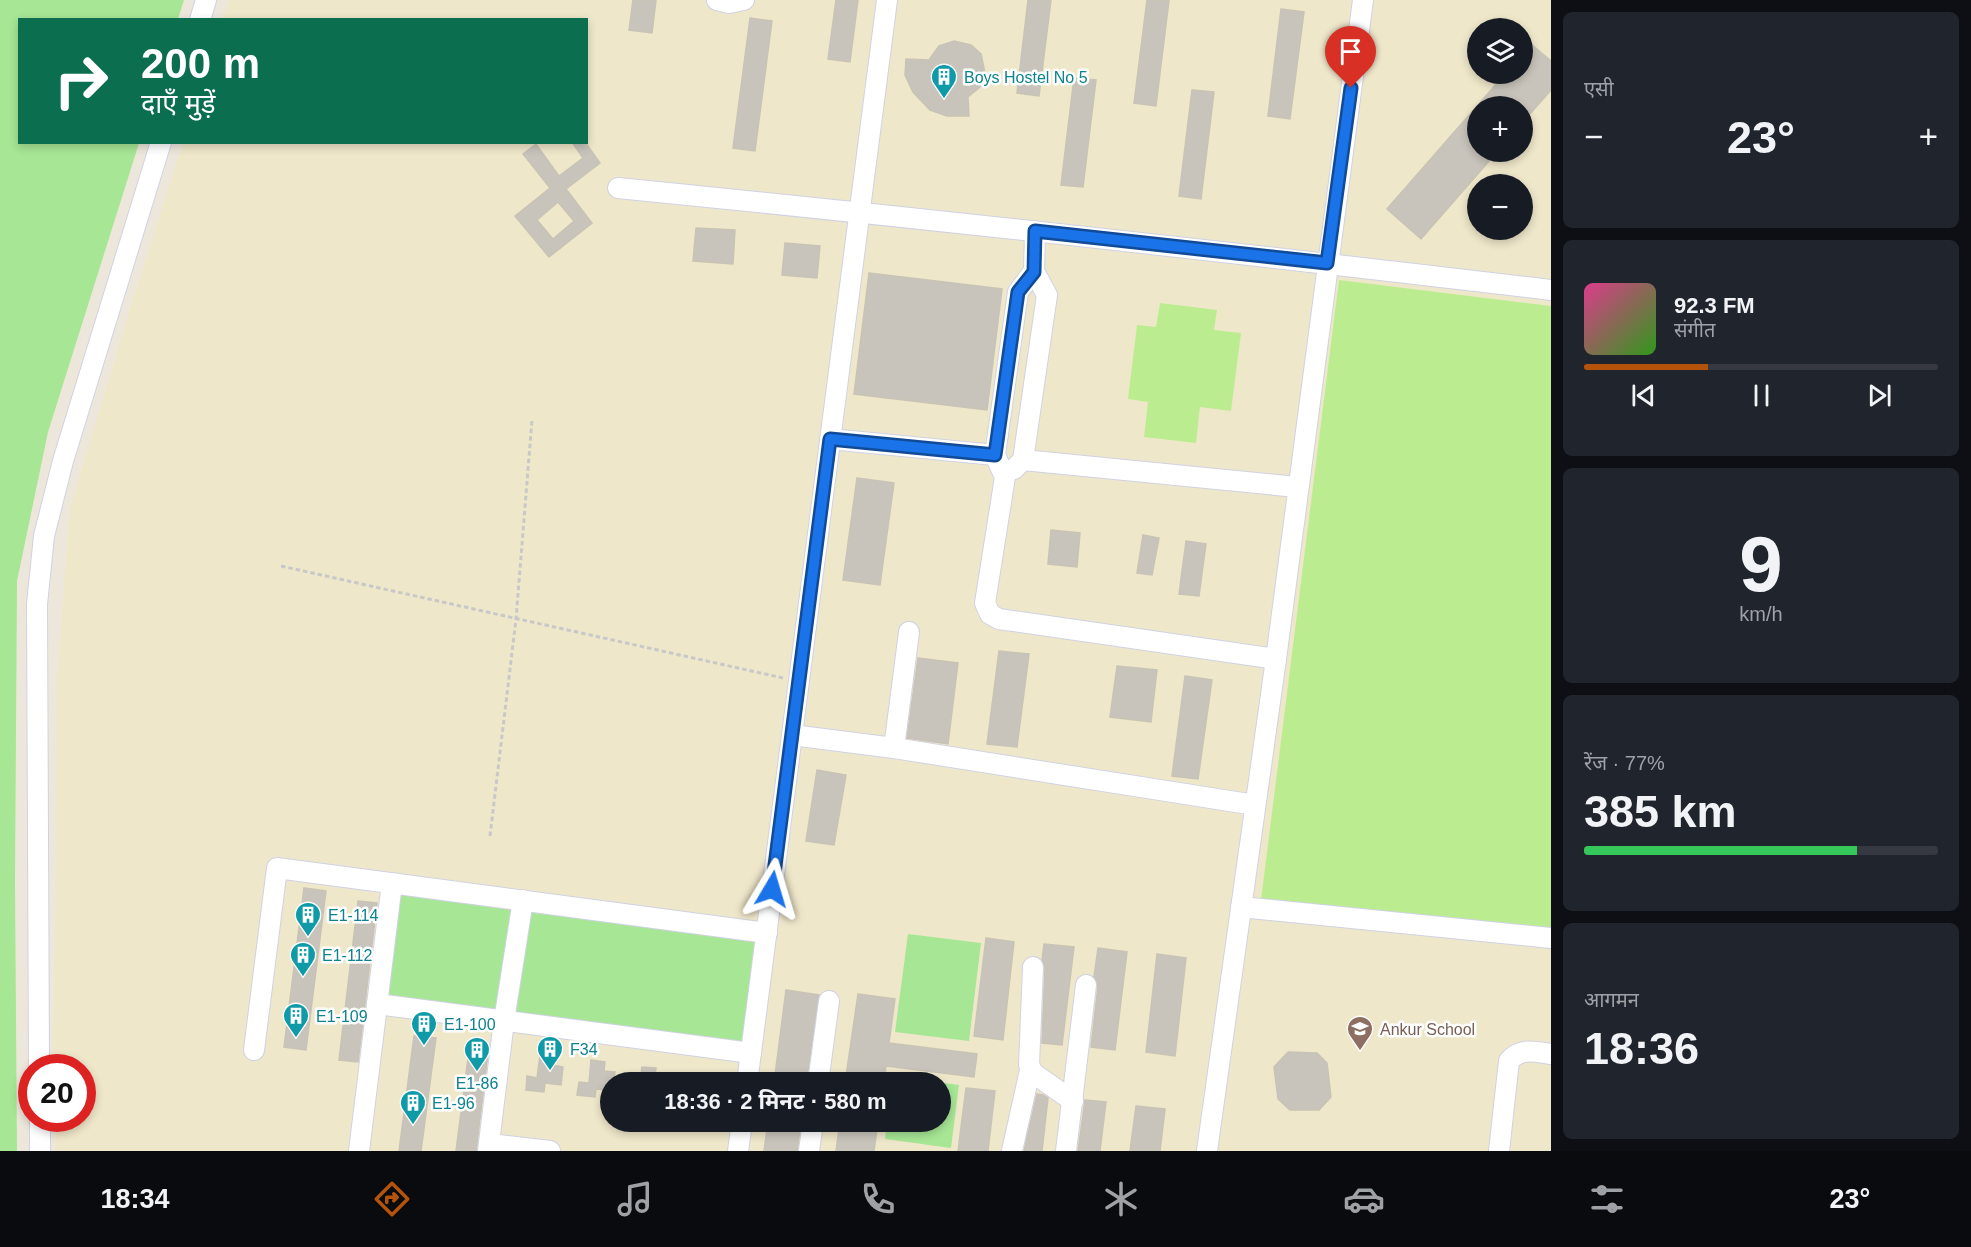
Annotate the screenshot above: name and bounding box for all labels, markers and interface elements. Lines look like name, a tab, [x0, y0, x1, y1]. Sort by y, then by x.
map controls	[1467, 18, 1533, 240]
button: layers	[1467, 18, 1533, 84]
pin	[1325, 26, 1376, 88]
icon: arrive	[1334, 35, 1367, 68]
text: 200 m	[141, 40, 260, 87]
icon: right	[42, 42, 120, 120]
building icon: Boys Hostel No 5	[929, 62, 959, 100]
place label: Boys Hostel No 5	[964, 69, 1088, 86]
text: एसी	[1584, 78, 1614, 100]
text: दाएँ मुड़ें	[141, 89, 215, 119]
button: +	[1467, 96, 1533, 162]
text: 23°	[1727, 112, 1795, 163]
text: −	[1584, 118, 1603, 155]
text: +	[1919, 118, 1938, 155]
button: −	[1467, 174, 1533, 240]
text: 92.3 FM	[1674, 293, 1755, 318]
text: संगीत	[1674, 319, 1715, 341]
icon: previous	[1627, 379, 1660, 412]
icon: pause	[1745, 379, 1778, 412]
icon: next	[1863, 379, 1896, 412]
text: 9	[1739, 520, 1783, 608]
text: km/h	[1739, 603, 1783, 625]
text: रेंज · 77%	[1584, 752, 1665, 774]
text: 385 km	[1584, 786, 1737, 837]
position arrow	[740, 857, 804, 921]
building icon: E1-114	[293, 900, 323, 938]
place label: E1-114	[328, 907, 379, 924]
building icon: E1-112	[288, 940, 318, 978]
place label: E1-112	[322, 947, 373, 964]
text: आगमन	[1584, 989, 1639, 1011]
building icon: E1-109	[281, 1001, 311, 1039]
place label: E1-109	[316, 1008, 368, 1025]
building icon: E1-100	[409, 1009, 439, 1047]
school or university icon: Ankur School	[1345, 1014, 1375, 1052]
place label: E1-100	[444, 1016, 496, 1033]
place label: Ankur School	[1380, 1021, 1475, 1038]
text: 18:36	[1584, 1023, 1699, 1074]
building icon: F34	[535, 1034, 565, 1072]
building icon: E1-86	[462, 1035, 492, 1073]
place label: F34	[570, 1041, 598, 1058]
speed limit sign: 20	[18, 1054, 96, 1132]
place label: E1-86	[456, 1075, 498, 1092]
building icon: E1-96	[398, 1088, 428, 1126]
text: 18:36 · 2 मिनट · 580 m	[664, 1089, 887, 1114]
place label: E1-96	[432, 1095, 475, 1112]
icon: directions	[371, 1178, 413, 1220]
icon: music	[614, 1178, 656, 1220]
icon: phone	[857, 1178, 899, 1220]
icon: climate	[1100, 1178, 1142, 1220]
icon: car	[1343, 1178, 1385, 1220]
icon: filters	[1586, 1178, 1628, 1220]
text: 18:34	[101, 1184, 170, 1214]
text: 23°	[1830, 1184, 1870, 1214]

